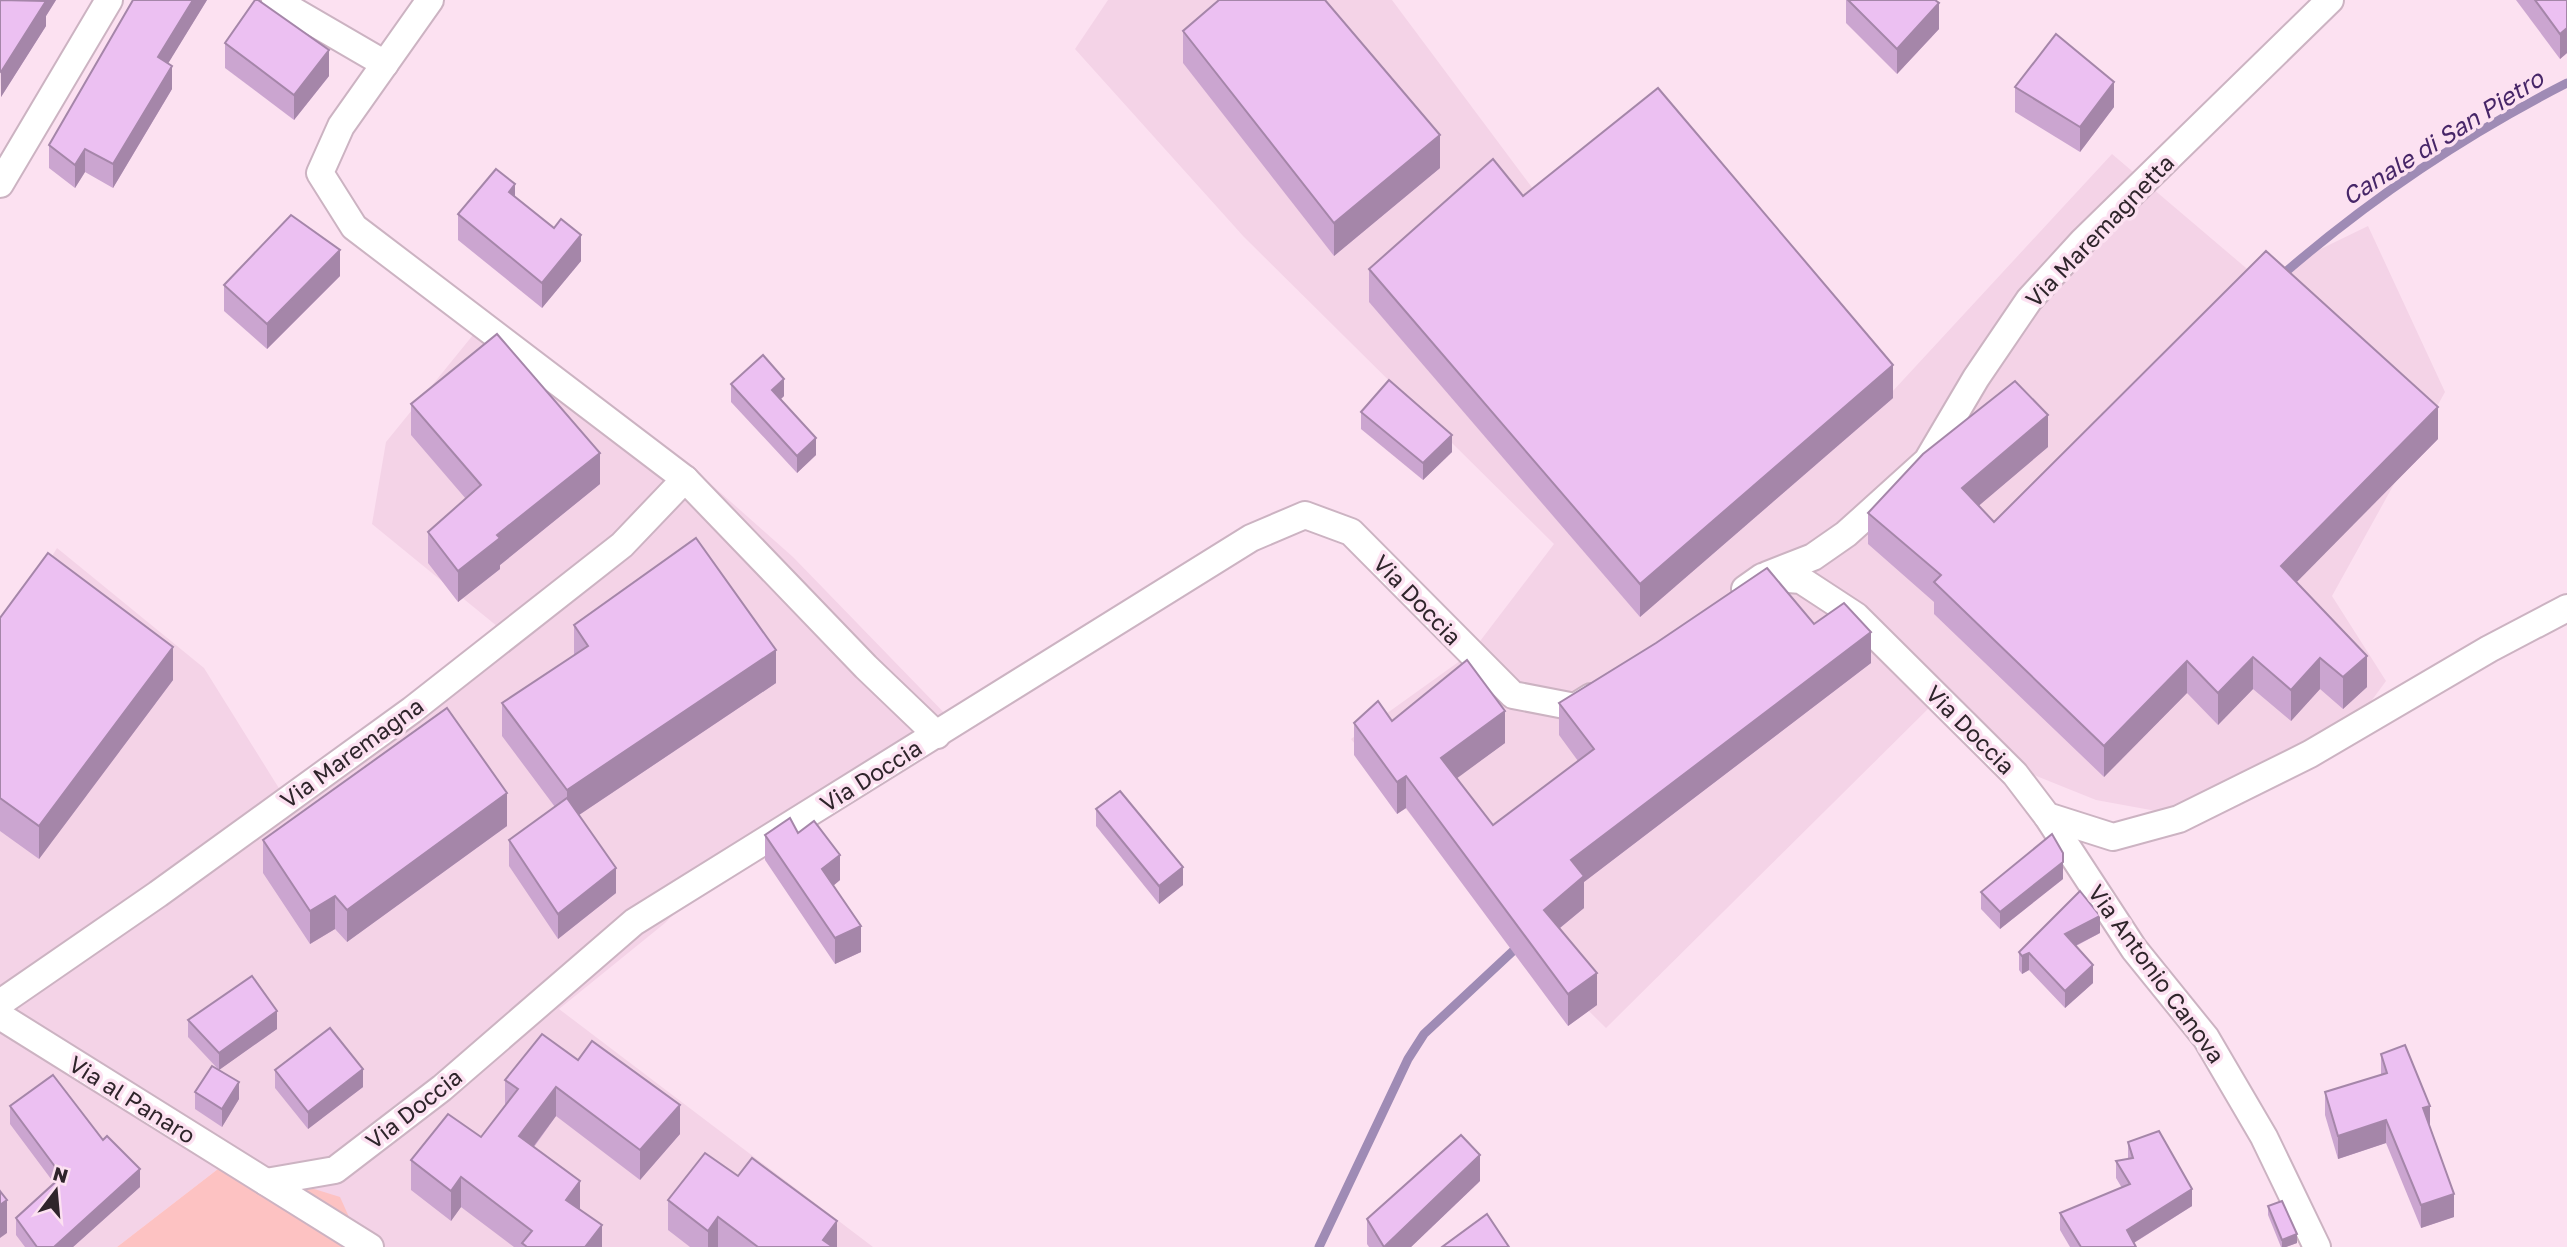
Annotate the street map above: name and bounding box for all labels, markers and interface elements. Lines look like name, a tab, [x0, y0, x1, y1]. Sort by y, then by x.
water label: Canale di San Pietro	[2336, 62, 2549, 210]
street label: Via Maremagnetta	[2019, 148, 2179, 312]
street label: Via Doccia	[1368, 548, 1468, 650]
street label: Via Doccia	[1920, 679, 2021, 780]
street label: Via Maremagna	[274, 691, 428, 813]
street label: Via Doccia	[815, 733, 926, 817]
street label: Via Antonio Canova	[2083, 879, 2231, 1068]
street label: Via al Panaro	[64, 1049, 201, 1149]
street label: Via Doccia	[360, 1062, 467, 1154]
north arrow	[21, 1156, 91, 1226]
text: N	[51, 1161, 71, 1187]

